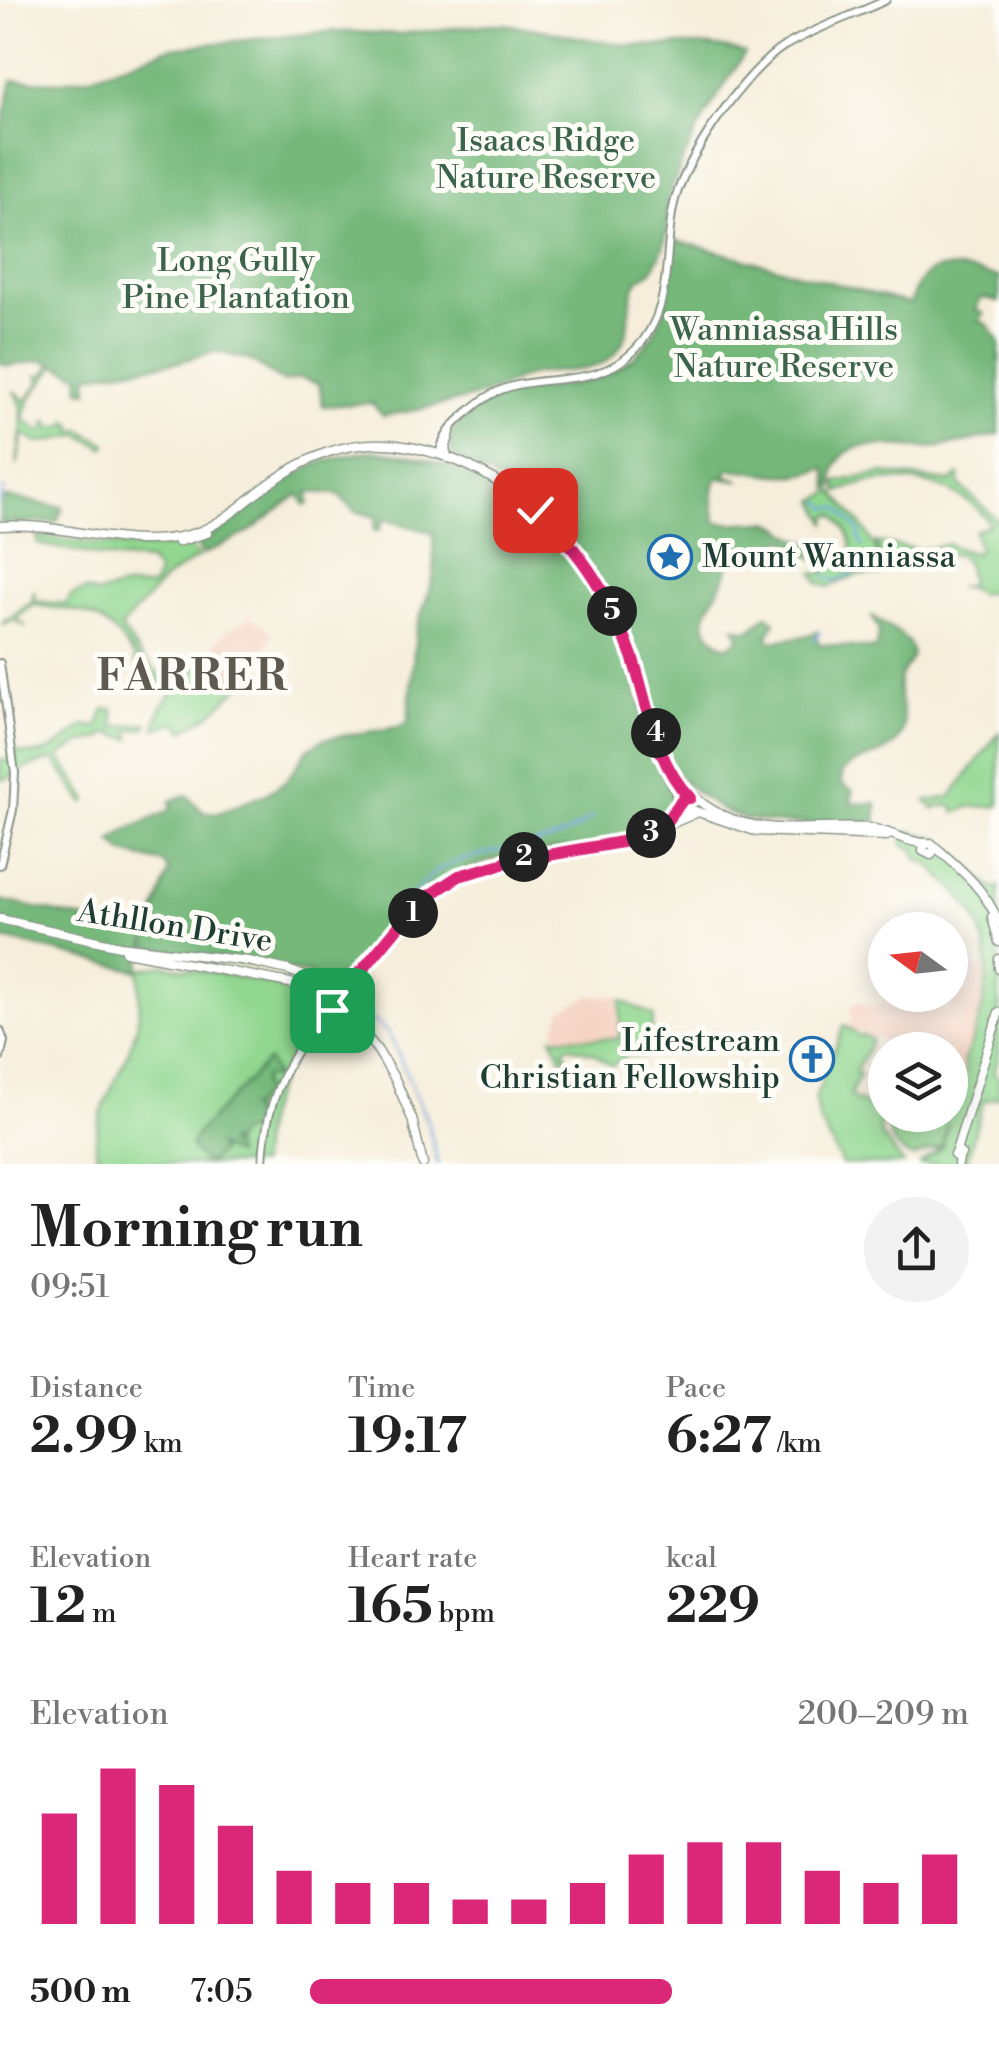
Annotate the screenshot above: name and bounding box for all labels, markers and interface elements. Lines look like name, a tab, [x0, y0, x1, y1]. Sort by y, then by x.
park label: Isaacs Ridge Nature Reserve	[436, 121, 656, 198]
park label: Long Gully Pine Plantation	[122, 241, 350, 318]
park label: Wanniassa Hills Nature Reserve	[669, 310, 898, 387]
pin	[493, 468, 578, 553]
icon: check	[508, 483, 563, 538]
place icon: Mount Wanniassa	[647, 534, 693, 580]
place label: Mount Wanniassa	[702, 537, 957, 577]
pin: 5	[587, 586, 637, 636]
text: 5	[603, 593, 621, 628]
district label: FARRER	[97, 651, 289, 704]
pin: 4	[631, 708, 681, 758]
text: 4	[647, 715, 665, 750]
pin: 3	[626, 808, 676, 858]
text: 3	[643, 815, 659, 850]
pin: 2	[499, 832, 549, 882]
text: 2	[515, 839, 533, 874]
pin: 1	[388, 888, 438, 938]
street label: Athllon Drive	[74, 891, 275, 961]
text: 1	[406, 895, 420, 930]
north arrow	[868, 912, 968, 1012]
map controls	[868, 912, 968, 1132]
pin	[290, 968, 375, 1053]
icon: arrive	[305, 983, 360, 1038]
place label: Lifestream Christian Fellowship	[480, 1021, 780, 1098]
button: layers	[868, 1032, 968, 1132]
church icon: Lifestream Christian Fellowship	[789, 1036, 835, 1082]
text: Morning run	[30, 1195, 363, 1264]
button: share	[864, 1197, 969, 1302]
text: 09:51	[30, 1267, 109, 1307]
text: Distance	[30, 1371, 143, 1406]
text: Time	[348, 1371, 415, 1406]
text: Pace	[666, 1371, 726, 1406]
text: 2.99	[30, 1406, 138, 1468]
text: 19:17	[348, 1406, 467, 1468]
text: 6:27	[666, 1406, 772, 1468]
text: km	[138, 1426, 183, 1461]
text: /km	[772, 1426, 822, 1461]
text: Elevation	[30, 1541, 151, 1576]
text: Heart rate	[348, 1541, 477, 1576]
text: kcal	[666, 1541, 717, 1576]
text: 12	[30, 1576, 86, 1638]
text: 165	[348, 1576, 433, 1638]
text: 229	[666, 1576, 760, 1638]
text: m	[86, 1596, 117, 1631]
text: bpm	[433, 1596, 495, 1631]
text: Elevation	[30, 1694, 169, 1734]
text: 200–209 m	[798, 1694, 969, 1734]
text: 500 m	[30, 1972, 131, 2012]
text: 7:05	[190, 1972, 253, 2012]

